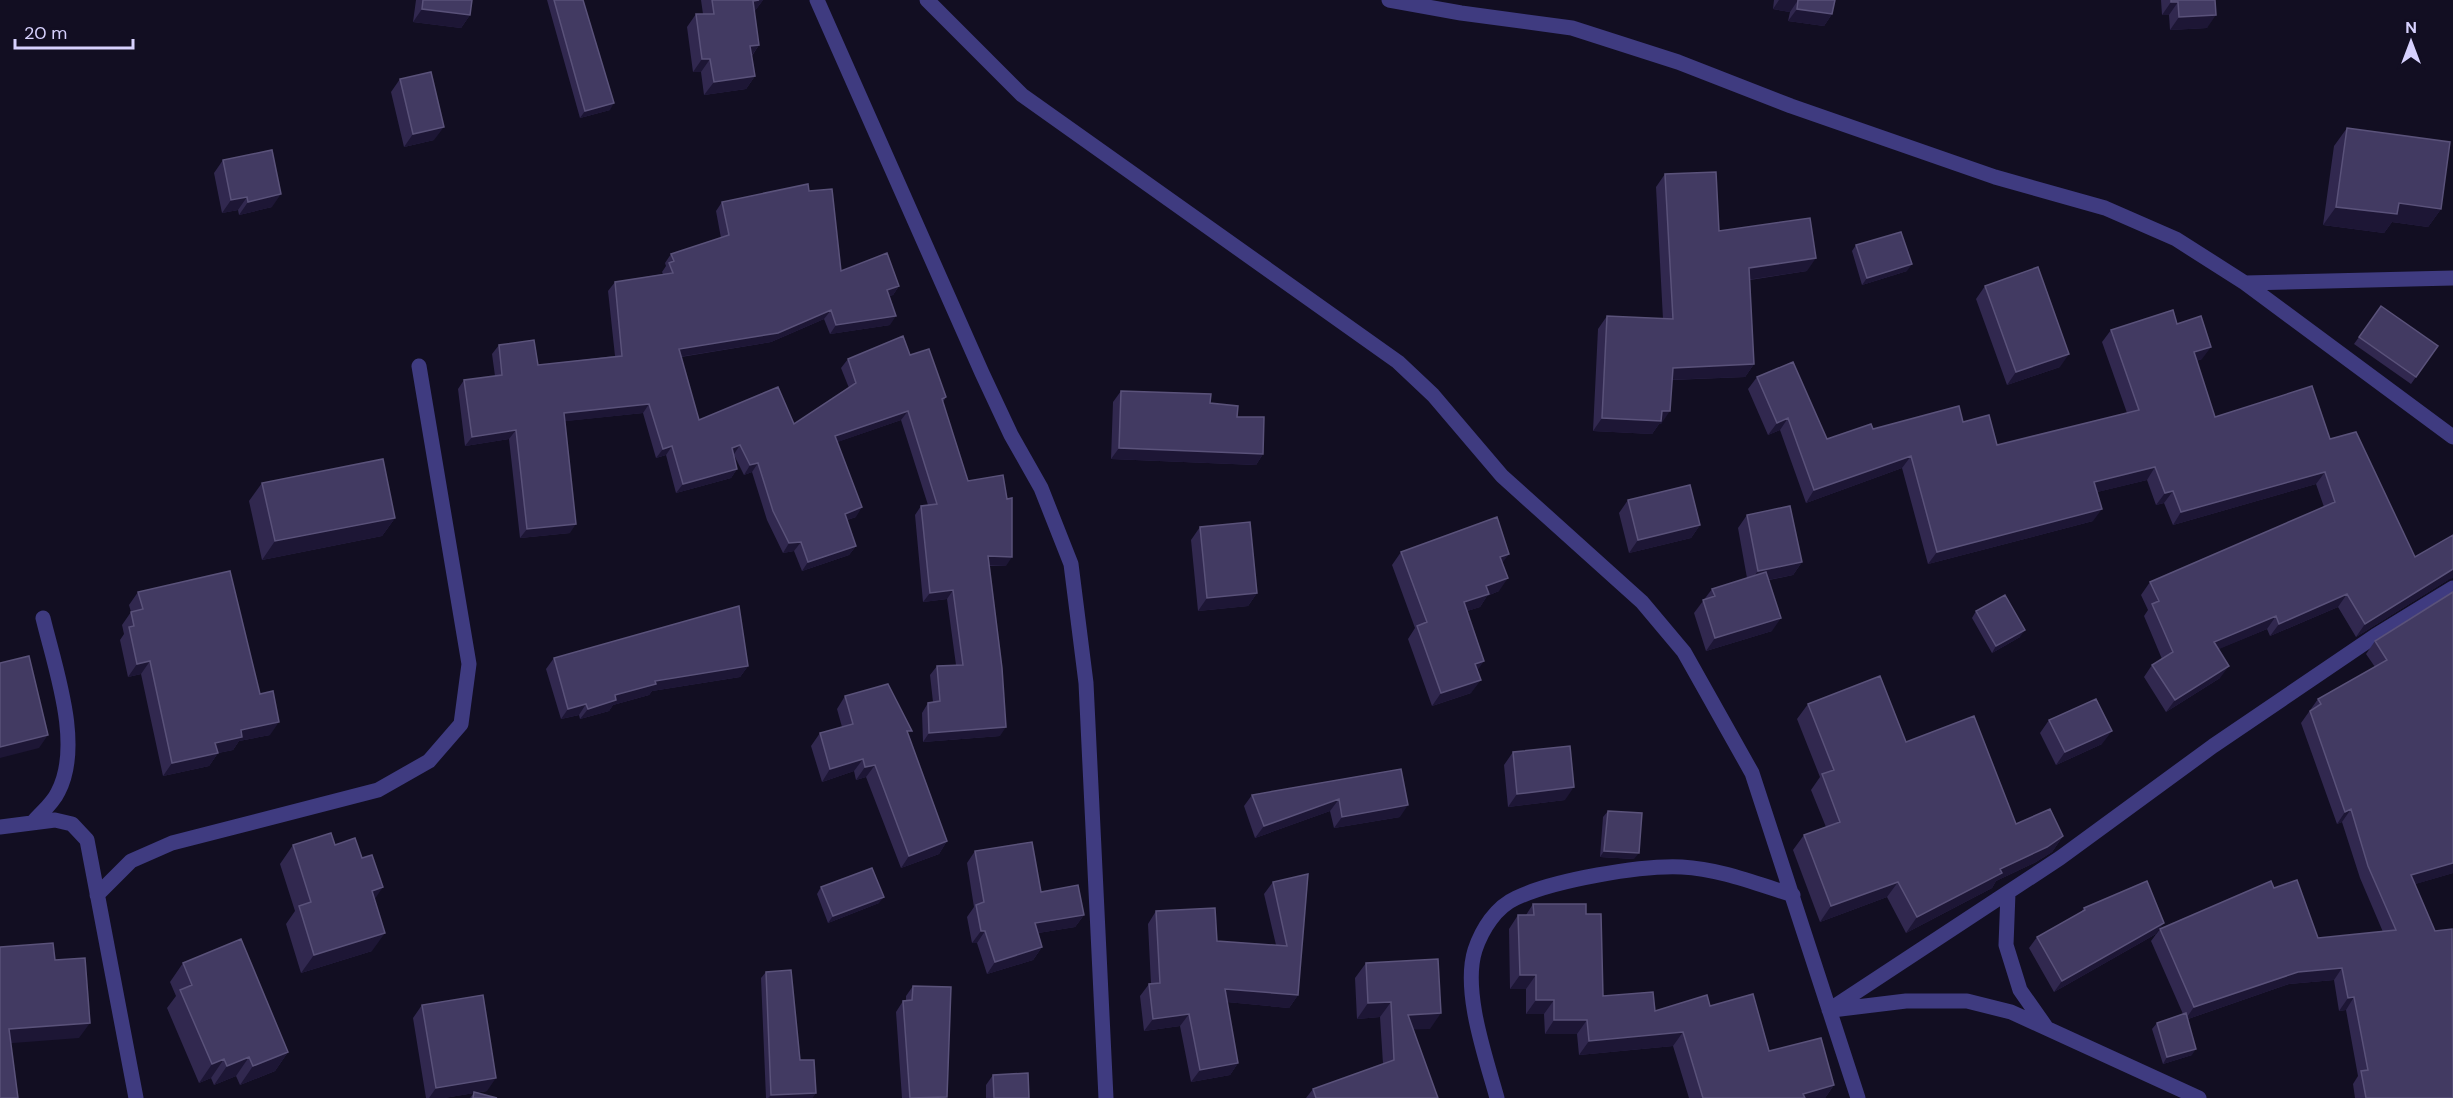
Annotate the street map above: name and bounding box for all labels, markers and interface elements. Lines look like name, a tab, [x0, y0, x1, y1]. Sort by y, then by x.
scale bar	[15, 12, 134, 50]
north arrow	[2381, 12, 2441, 72]
text: N	[2405, 17, 2417, 38]
text: 20 m	[24, 21, 67, 45]

